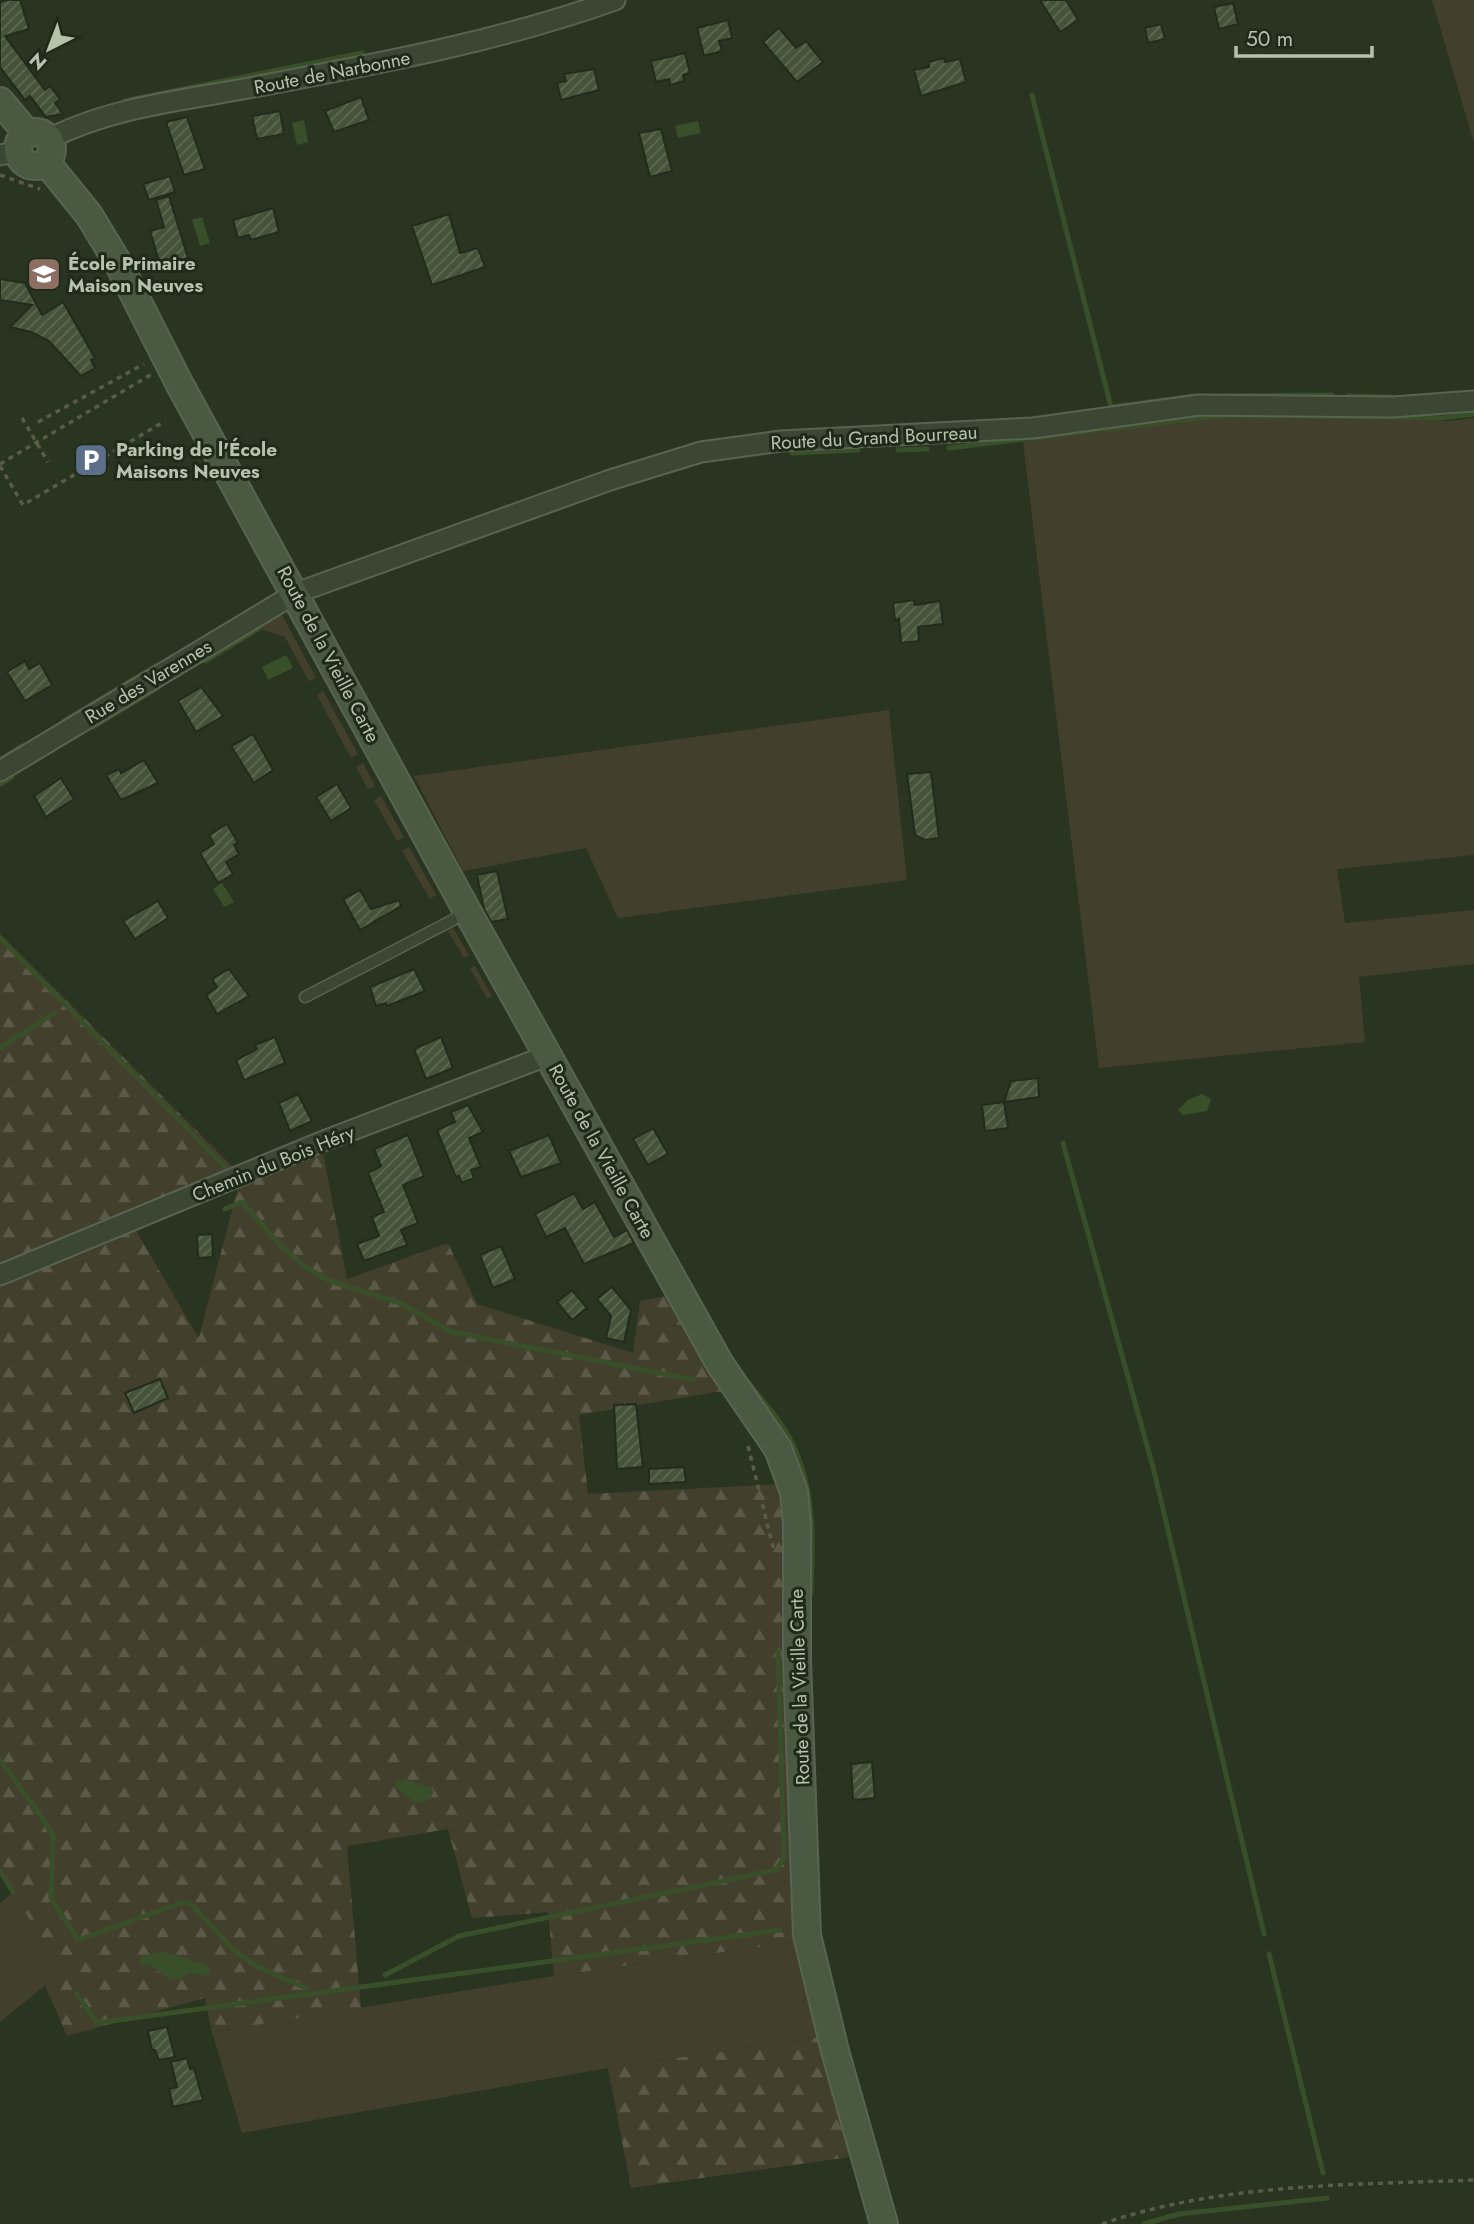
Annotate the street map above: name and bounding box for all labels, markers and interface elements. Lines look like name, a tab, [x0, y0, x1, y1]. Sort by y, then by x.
north arrow	[14, 14, 84, 84]
scale bar	[1236, 14, 1372, 58]
text: 50 m	[1246, 24, 1293, 54]
street label: Route de Narbonne	[252, 44, 413, 101]
text: N	[23, 46, 53, 76]
place label: École Primaire Maison Neuves	[68, 250, 203, 299]
school or university icon: École Primaire Maison Neuves	[25, 255, 63, 293]
street label: Route du Grand Bourreau	[770, 419, 978, 456]
place label: Parking de l'École Maisons Neuves	[116, 436, 277, 485]
parking icon: Parking de l'École Maisons Neuves	[72, 441, 110, 479]
street label: Route de la Vieille Carte	[271, 561, 387, 747]
street label: Rue des Varennes	[80, 633, 217, 730]
street label: Route de la Vieille Carte	[542, 1059, 661, 1244]
street label: Chemin du Bois Héry	[188, 1118, 359, 1208]
street label: Route de la Vieille Carte	[783, 1588, 816, 1785]

